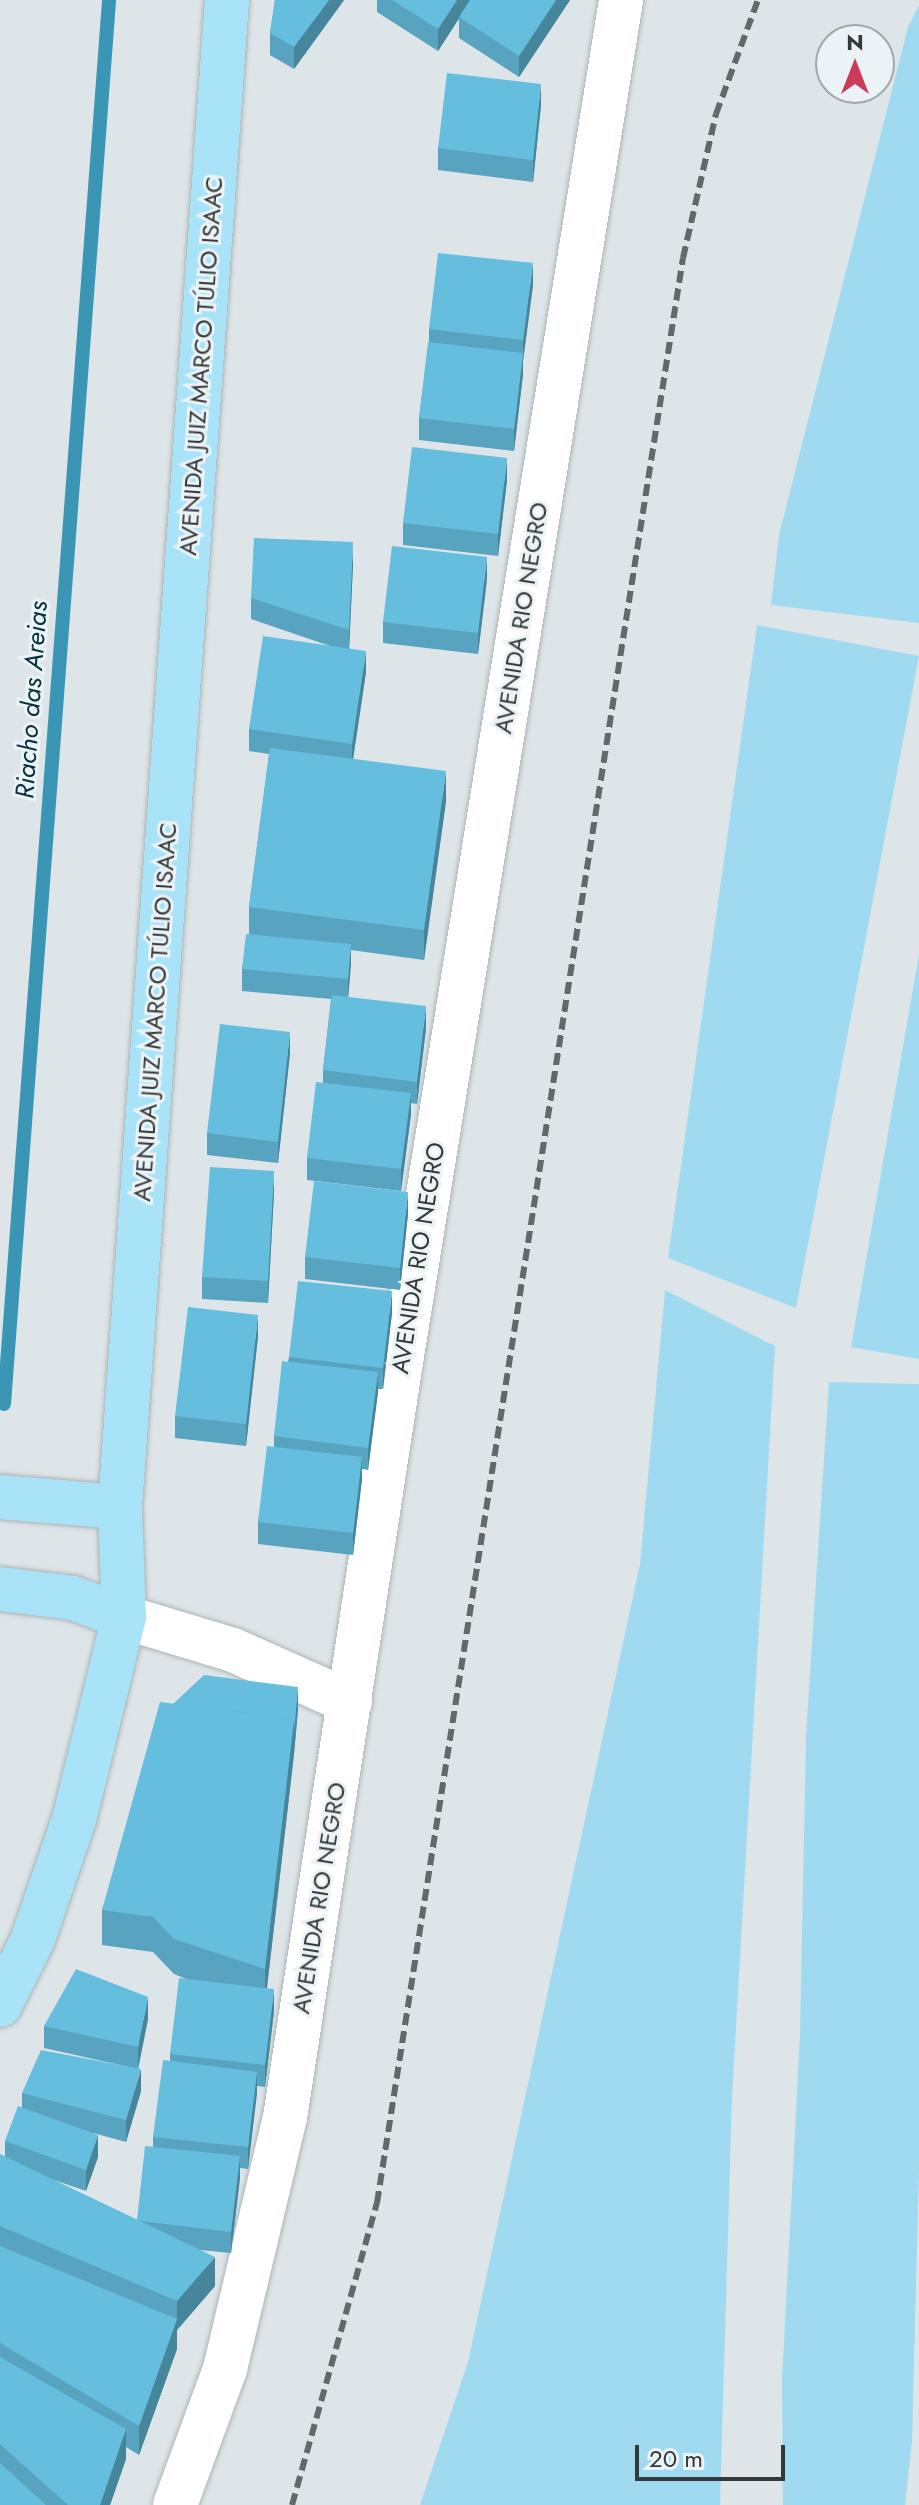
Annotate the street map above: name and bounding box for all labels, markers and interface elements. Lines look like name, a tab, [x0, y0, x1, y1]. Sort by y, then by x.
north arrow	[815, 24, 895, 104]
text: N	[846, 26, 864, 58]
street label: AVENIDA JUIZ MARCO TÚLIO ISAAC	[173, 175, 229, 557]
street label: AVENIDA RIO NEGRO	[488, 500, 554, 736]
water label: Riacho das Areias	[10, 600, 54, 800]
street label: AVENIDA JUIZ MARCO TÚLIO ISAAC	[127, 821, 183, 1203]
street label: AVENIDA RIO NEGRO	[385, 1140, 451, 1376]
street label: AVENIDA RIO NEGRO	[286, 1780, 352, 2016]
scale bar	[639, 2429, 789, 2479]
text: 20 m	[649, 2441, 703, 2476]

